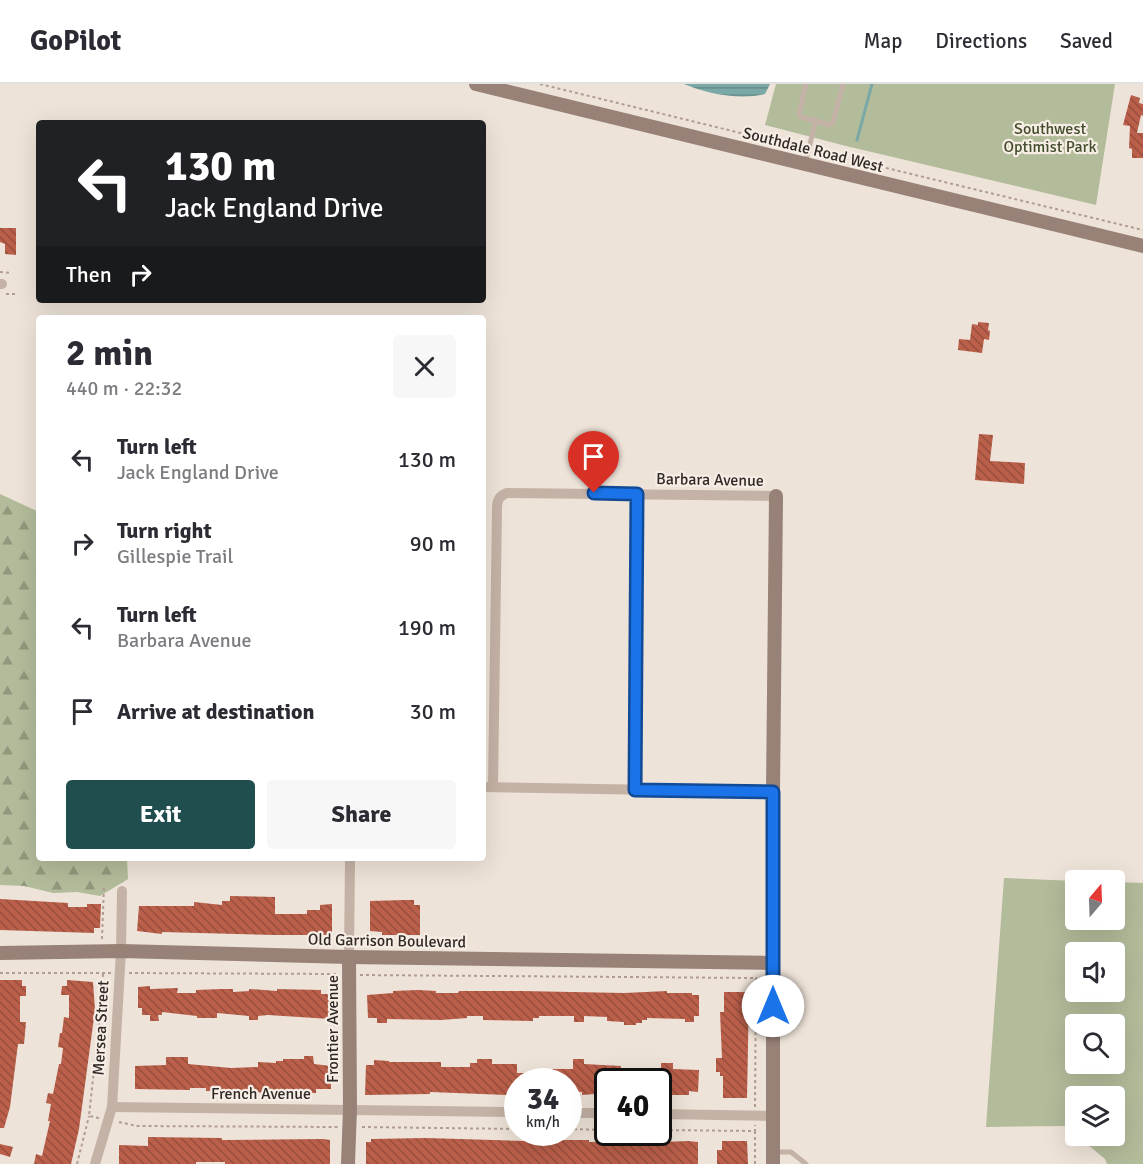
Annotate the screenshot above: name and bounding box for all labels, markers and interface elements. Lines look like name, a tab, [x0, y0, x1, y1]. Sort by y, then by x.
text: GoPilot	[30, 24, 121, 58]
text: Map	[864, 28, 902, 54]
text: Directions	[935, 28, 1027, 54]
text: Saved	[1060, 28, 1113, 54]
park label: Southwest Optimist Park	[1003, 119, 1097, 157]
street label: Southdale Road West	[741, 123, 886, 177]
text: 130 m	[165, 141, 276, 192]
icon: left	[66, 144, 144, 222]
text: Jack England Drive	[165, 192, 383, 225]
icon: right	[124, 258, 157, 291]
text: Then	[66, 261, 112, 288]
text: 2 min	[66, 331, 153, 376]
button: close	[393, 335, 456, 398]
text: 440 m · 22:32	[66, 376, 182, 401]
pin	[568, 431, 619, 493]
text: Turn left	[117, 433, 197, 460]
icon: arrive	[577, 440, 610, 473]
icon: left	[66, 443, 99, 476]
text: 130 m	[398, 446, 456, 473]
text: Jack England Drive	[117, 460, 279, 485]
street label: Barbara Avenue	[656, 469, 764, 491]
text: Turn right	[117, 517, 212, 544]
icon: right	[66, 527, 99, 560]
text: 90 m	[410, 530, 456, 557]
text: Gillespie Trail	[117, 544, 233, 569]
text: Turn left	[117, 601, 197, 628]
icon: left	[66, 611, 99, 644]
text: 190 m	[398, 614, 456, 641]
text: Barbara Avenue	[117, 628, 252, 653]
icon: arrive	[66, 695, 99, 728]
text: Arrive at destination	[117, 698, 314, 725]
text: 30 m	[410, 698, 456, 725]
button: Exit	[66, 780, 255, 849]
button: Share	[267, 780, 456, 849]
north arrow	[1065, 870, 1125, 930]
map controls	[1065, 870, 1125, 1146]
street label: Old Garrison Boulevard	[308, 930, 466, 952]
button: sound	[1065, 942, 1125, 1002]
position arrow	[741, 974, 805, 1038]
street label: Frontier Avenue	[323, 975, 343, 1083]
street label: Mersea Street	[89, 980, 113, 1076]
button: search	[1065, 1014, 1125, 1074]
speed limit sign: 40	[594, 1068, 672, 1146]
text: 34	[527, 1081, 559, 1118]
street label: French Avenue	[211, 1084, 311, 1104]
button: layers	[1065, 1086, 1125, 1146]
text: km/h	[526, 1113, 560, 1131]

